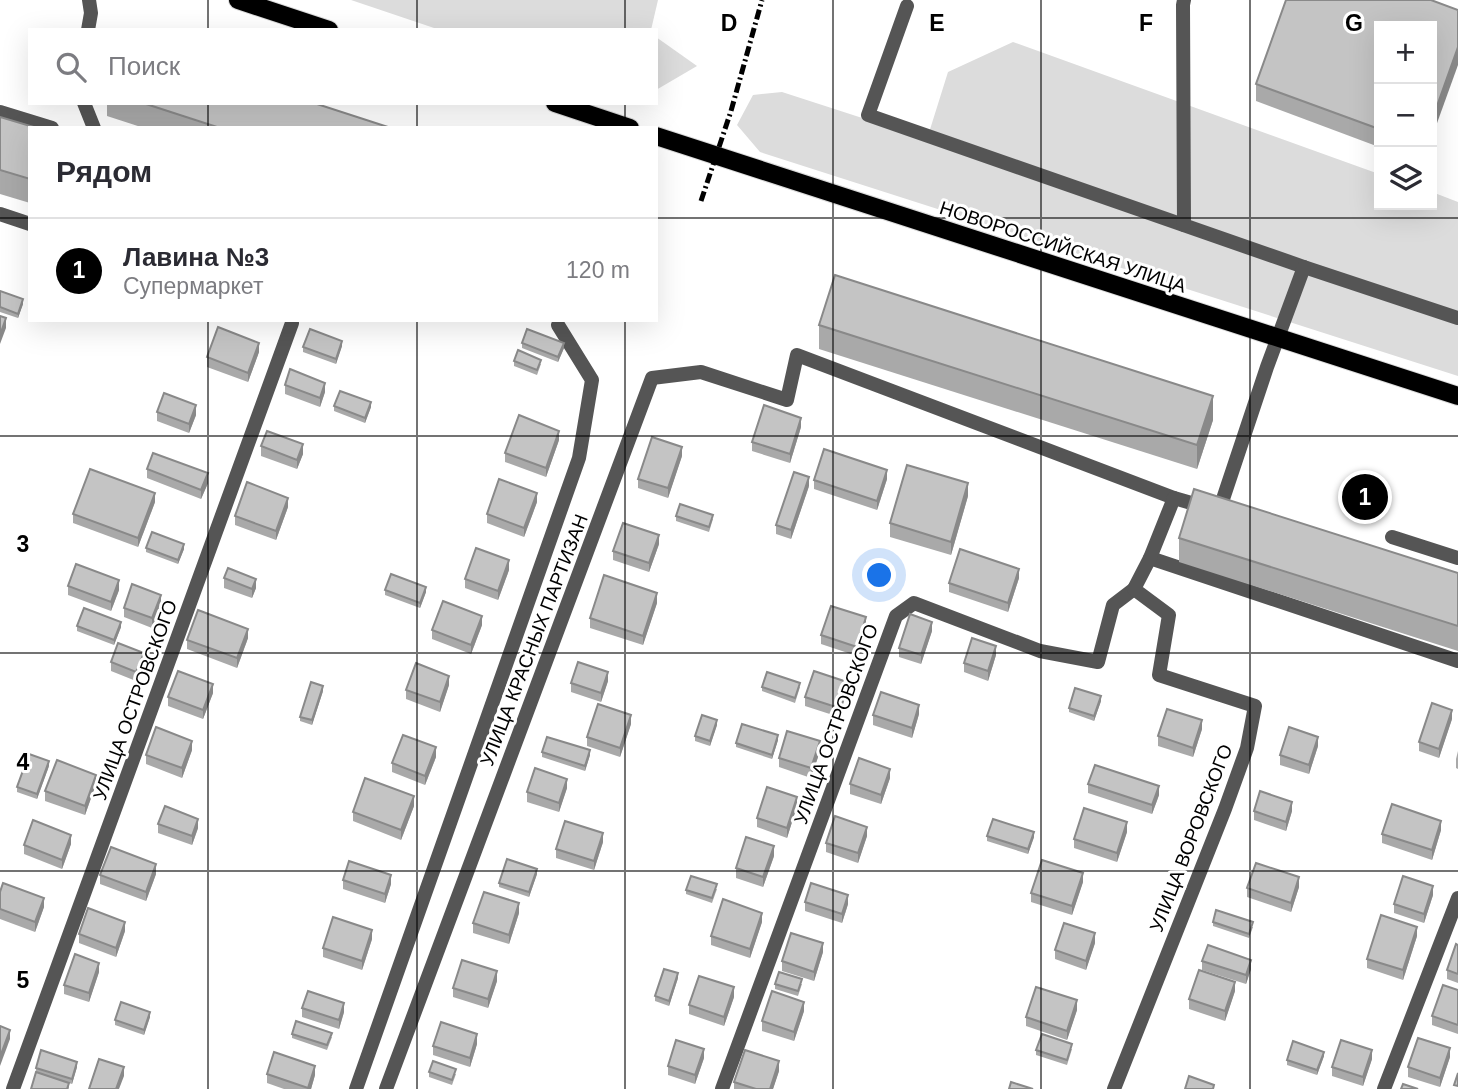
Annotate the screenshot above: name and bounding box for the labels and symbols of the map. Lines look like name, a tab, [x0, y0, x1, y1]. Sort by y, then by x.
text: D	[721, 10, 737, 36]
text: E	[929, 10, 945, 36]
text: F	[1139, 10, 1153, 36]
text: G	[1345, 10, 1363, 36]
street label: НОВОРОССИЙСКАЯ УЛИЦА	[937, 197, 1189, 297]
pin: 1	[1342, 471, 1388, 523]
street label: УЛИЦА КРАСНЫХ ПАРТИЗАН	[476, 511, 592, 769]
text: 3	[17, 531, 29, 557]
your location	[862, 558, 896, 592]
street label: УЛИЦА ОСТРОВСКОГО	[89, 597, 181, 803]
street label: УЛИЦА ОСТРОВСКОГО	[790, 621, 882, 827]
street label: УЛИЦА ВОРОВСКОГО	[1146, 741, 1236, 935]
text: 4	[17, 749, 30, 775]
text: 5	[17, 967, 30, 993]

